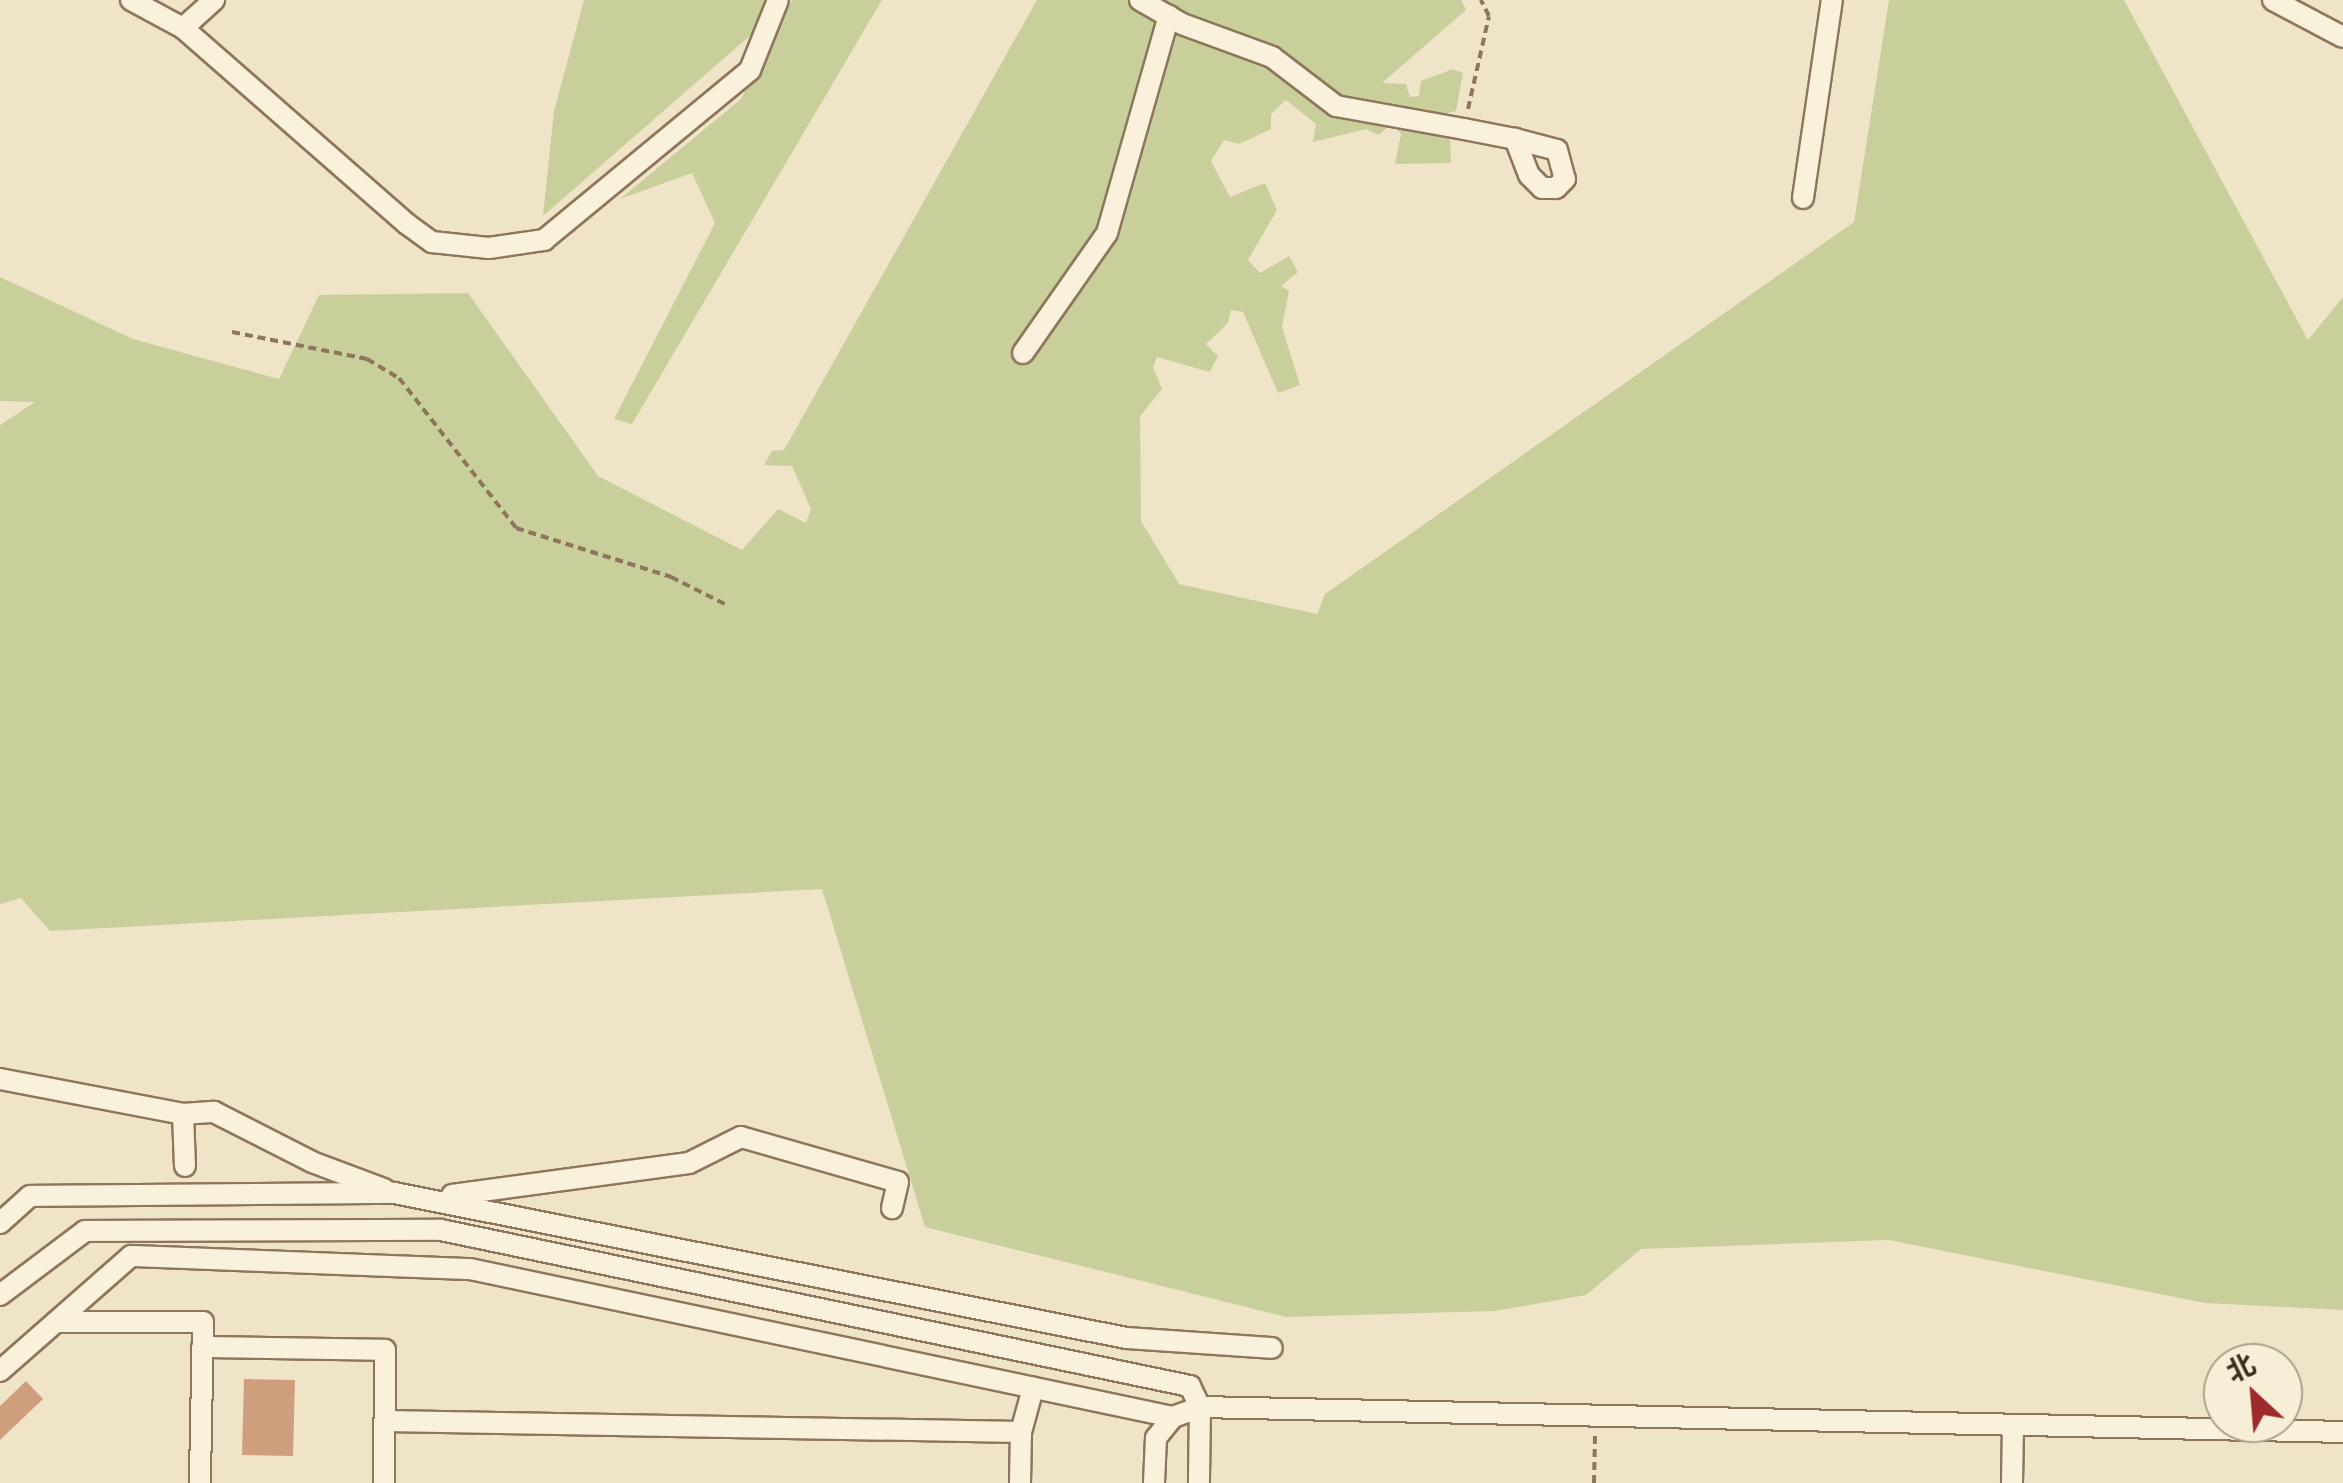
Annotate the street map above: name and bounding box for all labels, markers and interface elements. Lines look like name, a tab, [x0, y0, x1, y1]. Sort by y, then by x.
north arrow	[2203, 1343, 2303, 1443]
text: 北	[2220, 1346, 2261, 1390]

